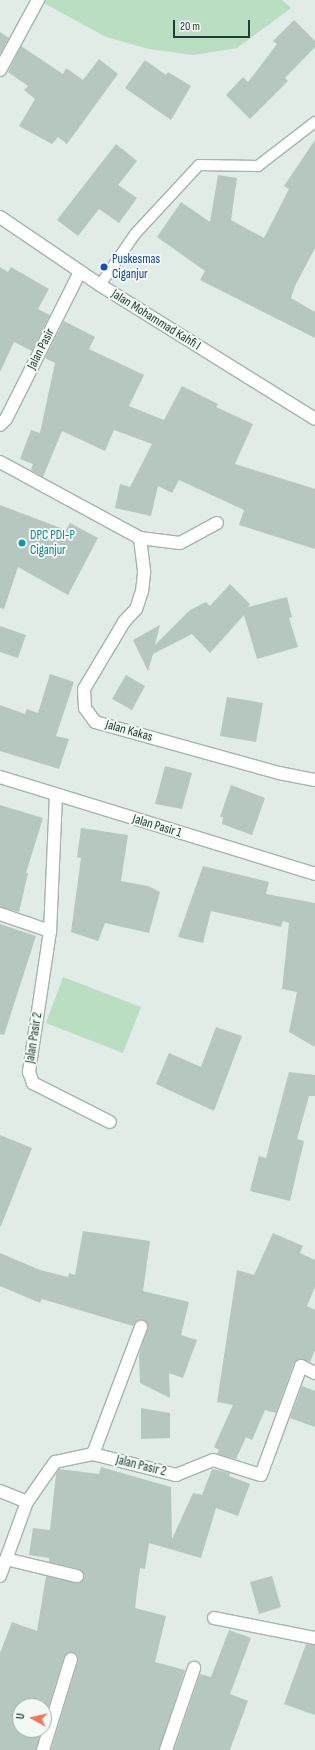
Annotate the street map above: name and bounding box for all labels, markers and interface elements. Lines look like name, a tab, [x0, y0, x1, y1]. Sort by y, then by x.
scale bar	[175, 12, 252, 38]
text: 20 m	[180, 19, 200, 34]
place label: Puskesmas Ciganjur	[112, 252, 160, 283]
marker: Puskesmas Ciganjur	[99, 262, 109, 272]
street label: Jalan Mohammad Kahfi I	[108, 286, 204, 354]
street label: Jalan Pasir	[24, 326, 58, 372]
place label: DPC PDI-P Ciganjur	[30, 528, 75, 559]
marker: DPC PDI-P Ciganjur	[17, 538, 27, 548]
street label: Jalan Kakas	[104, 717, 154, 745]
street label: Jalan Pasir 1	[131, 811, 183, 841]
street label: Jalan Pasir 2	[22, 1011, 46, 1065]
street label: Jalan Pasir 2	[114, 1452, 168, 1480]
north arrow	[12, 1698, 52, 1738]
text: U	[14, 1713, 27, 1720]

